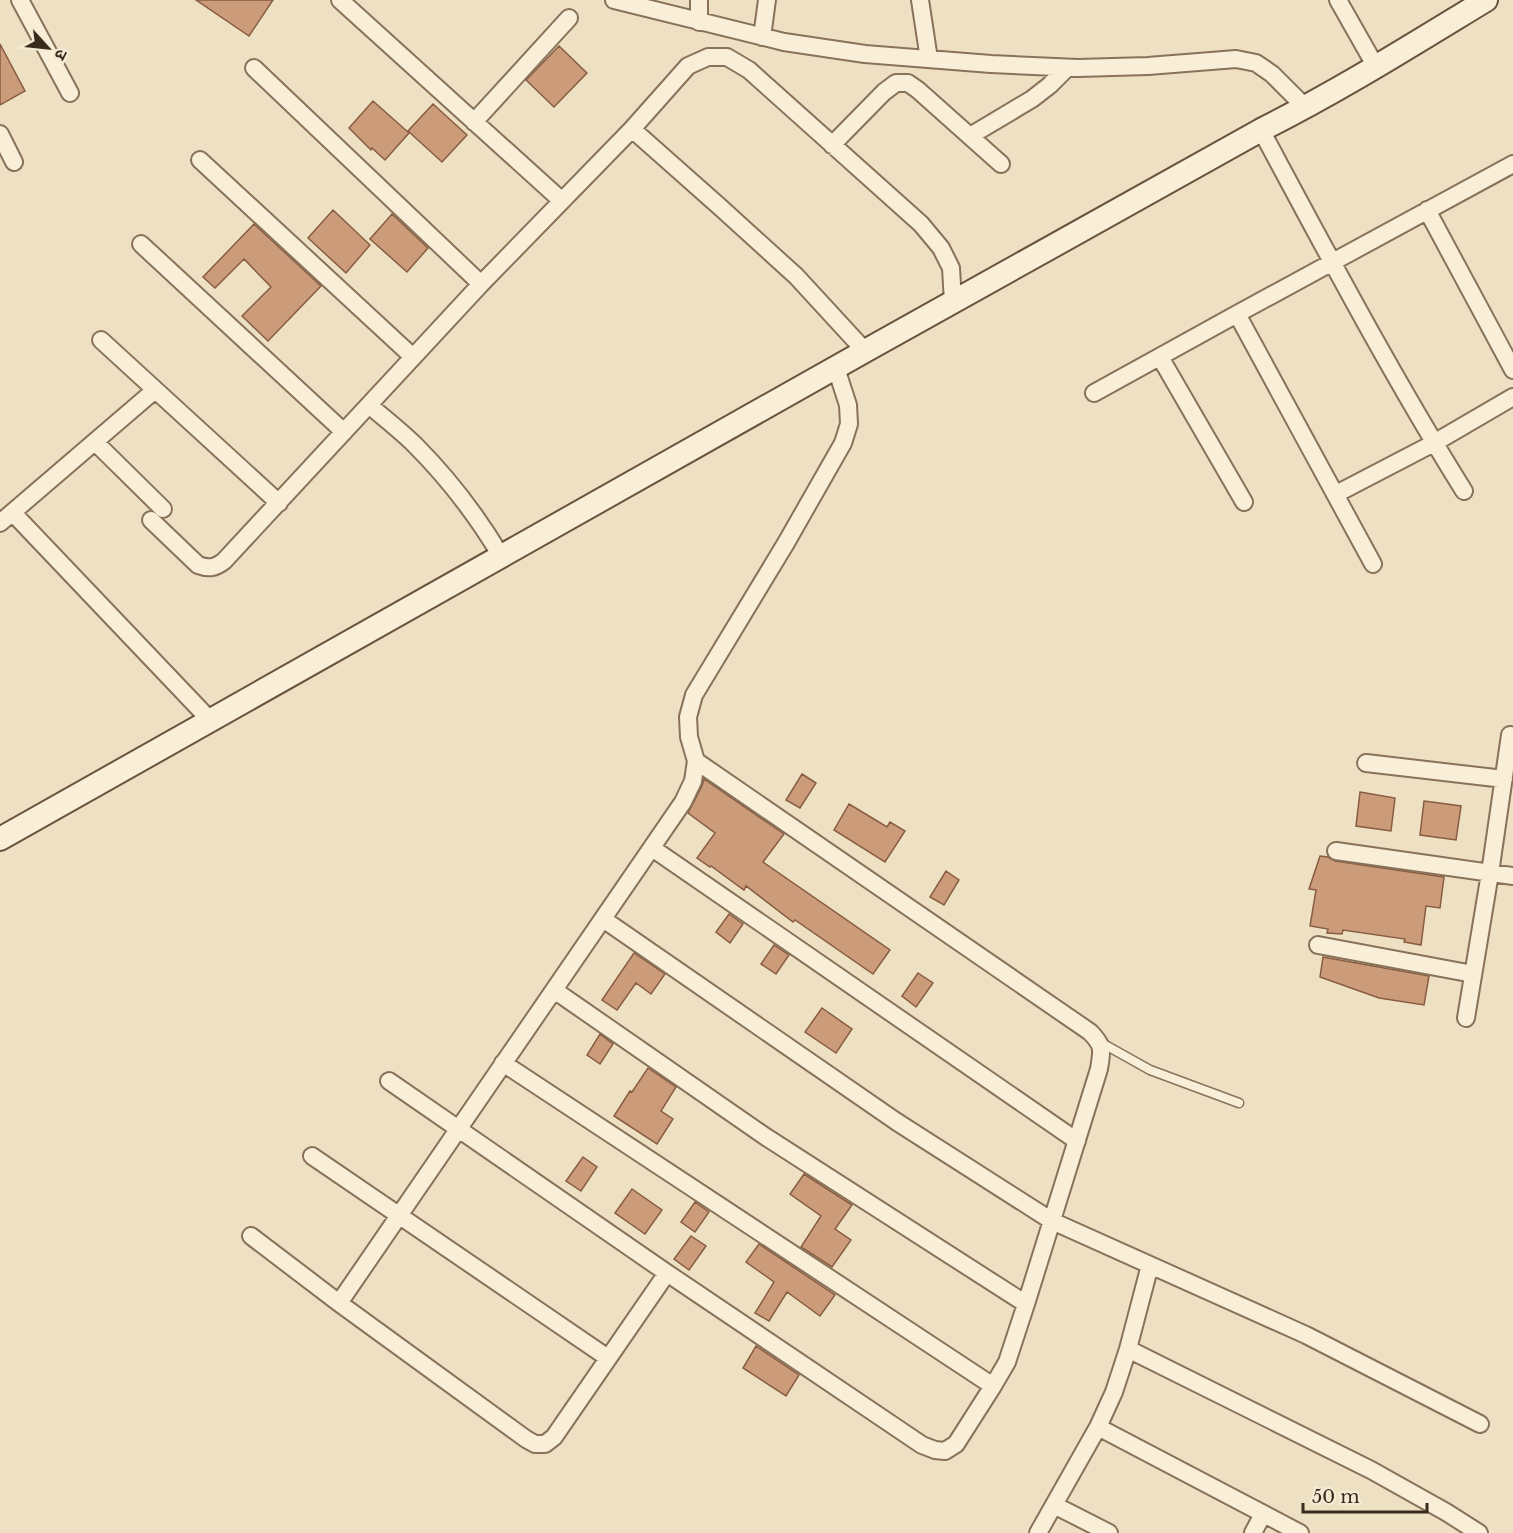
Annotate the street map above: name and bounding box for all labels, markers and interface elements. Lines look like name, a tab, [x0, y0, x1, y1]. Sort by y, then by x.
north arrow	[18, 18, 78, 78]
text: उ	[50, 46, 72, 64]
scale bar	[1303, 1476, 1428, 1514]
text: 50 m	[1312, 1486, 1360, 1508]

